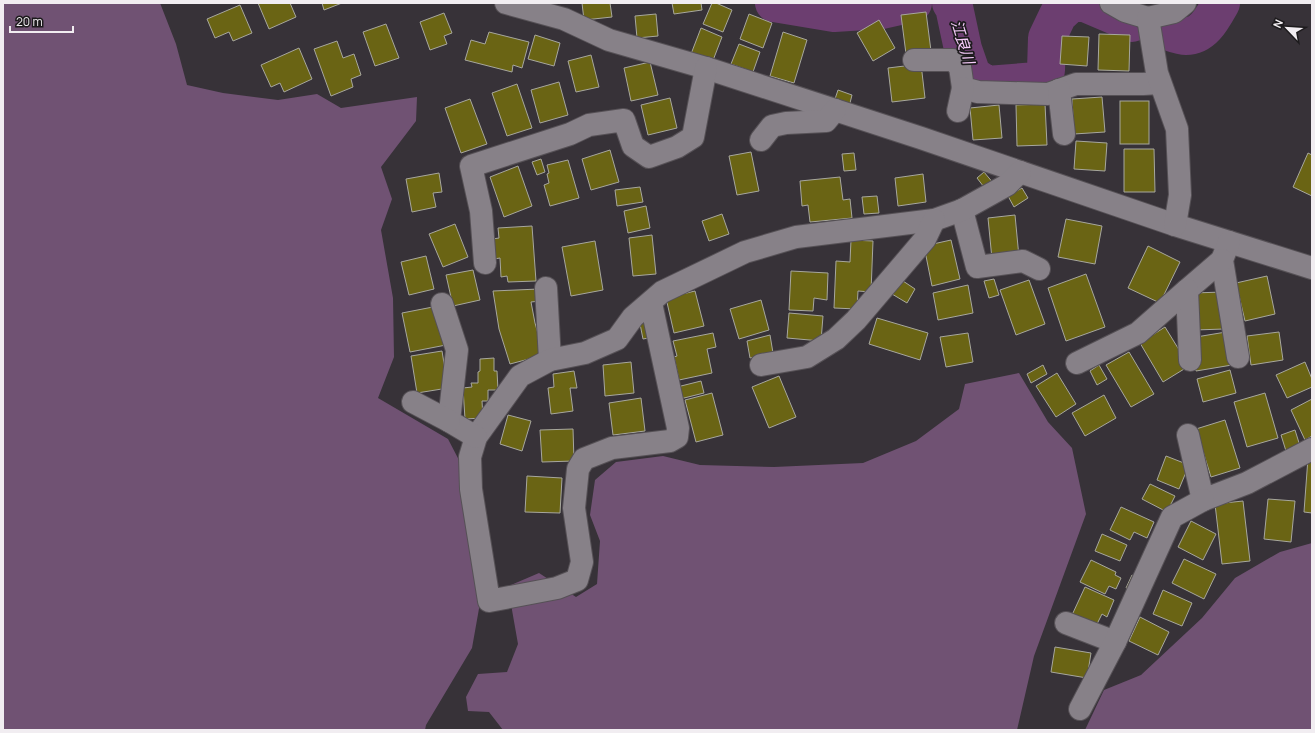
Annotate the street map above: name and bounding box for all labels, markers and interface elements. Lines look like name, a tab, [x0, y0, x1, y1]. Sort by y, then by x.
scale bar	[10, 8, 73, 34]
north arrow	[1267, 8, 1307, 48]
text: 20 m	[16, 13, 43, 30]
water label: 江良川	[946, 17, 980, 68]
text: N	[1269, 17, 1286, 30]

